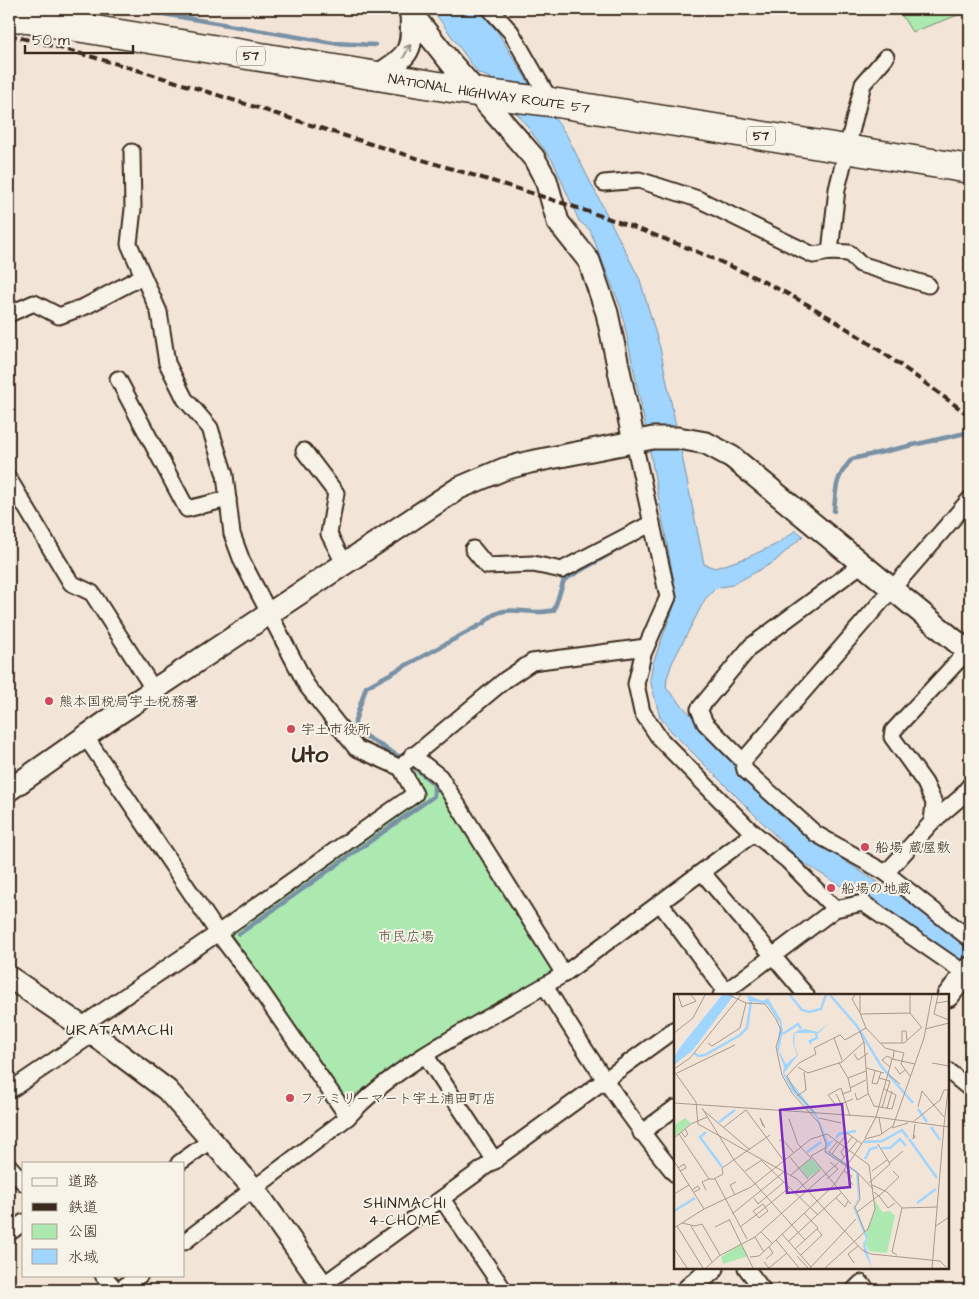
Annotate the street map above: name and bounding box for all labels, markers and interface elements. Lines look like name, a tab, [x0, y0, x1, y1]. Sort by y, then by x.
scale bar	[25, 22, 132, 54]
text: 50 m	[32, 30, 70, 51]
one-way arrow	[403, 44, 412, 59]
road number: 57	[237, 46, 265, 66]
street label: NATIONAL HIGHWAY ROUTE 57	[386, 69, 591, 119]
road number: 57	[747, 126, 775, 146]
place label: 熊本国税局宇土税務署	[59, 692, 199, 712]
marker: 熊本国税局宇土税務署	[43, 695, 55, 707]
place label: 宇土市役所	[301, 720, 371, 740]
marker: 宇土市役所	[285, 723, 297, 735]
district label: Uto	[292, 738, 329, 772]
place label: 船場 蔵屋敷	[875, 838, 951, 858]
marker: 船場 蔵屋敷	[859, 841, 871, 853]
place label: 船場の地蔵	[841, 879, 911, 899]
marker: 船場の地蔵	[825, 882, 837, 894]
park label: 市民広場	[378, 927, 434, 947]
inset map	[674, 994, 949, 1269]
district label: URATAMACHI	[66, 1019, 174, 1041]
place label: ファミリーマート宇土浦田町店	[300, 1089, 496, 1109]
marker: ファミリーマート宇土浦田町店	[284, 1092, 296, 1104]
legend	[22, 1162, 185, 1276]
text: 道路	[68, 1171, 98, 1192]
district label: SHINMACHI 4-CHOME	[363, 1193, 447, 1231]
text: 鉄道	[68, 1197, 98, 1218]
text: 公園	[68, 1221, 98, 1242]
text: 水域	[68, 1247, 98, 1268]

